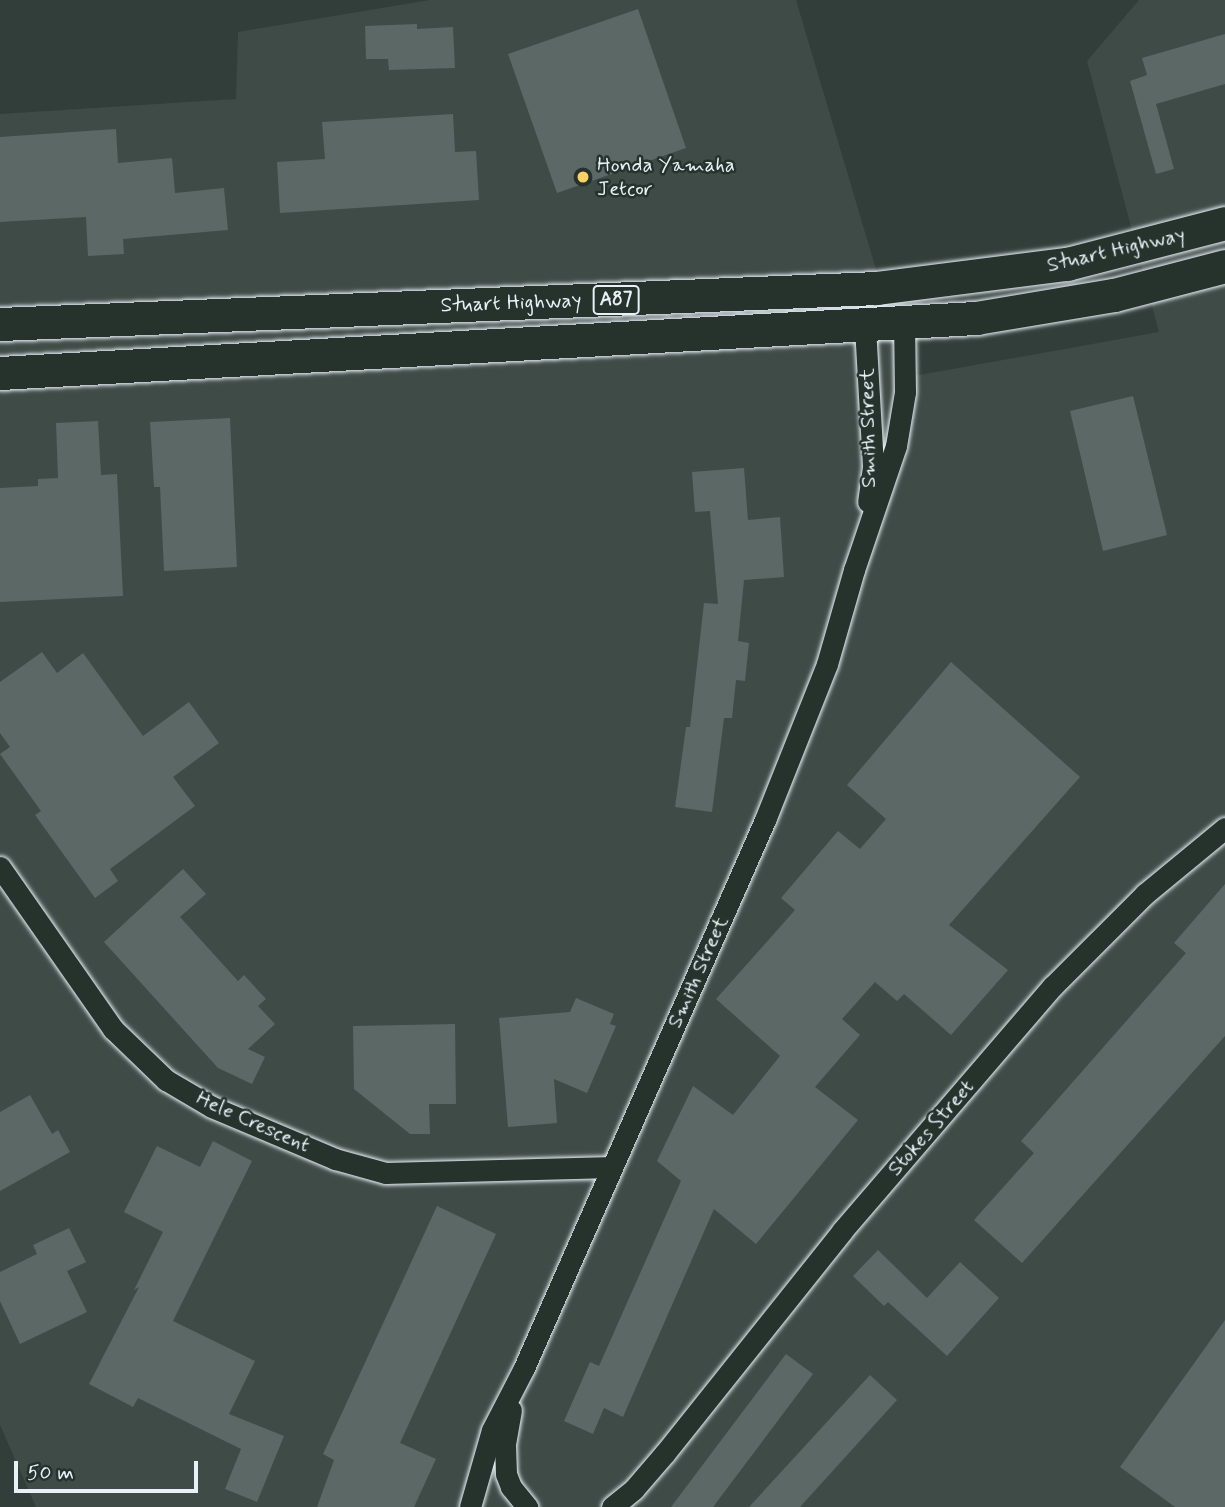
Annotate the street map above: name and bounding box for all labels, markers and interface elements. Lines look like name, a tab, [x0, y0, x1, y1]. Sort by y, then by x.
place label: Honda Yamaha Jetcor	[597, 152, 735, 202]
marker: Honda Yamaha Jetcor	[575, 169, 591, 185]
street label: Stuart Highway	[1045, 222, 1187, 278]
road number: A87	[592, 284, 640, 316]
street label: Stuart Highway	[441, 288, 581, 318]
street label: Smith Street	[854, 368, 882, 488]
street label: Smith Street	[662, 912, 734, 1032]
street label: Stokes Street	[881, 1073, 981, 1183]
street label: Hele Crescent	[191, 1085, 315, 1159]
scale bar	[18, 1448, 201, 1492]
text: 50 m	[27, 1459, 74, 1487]

